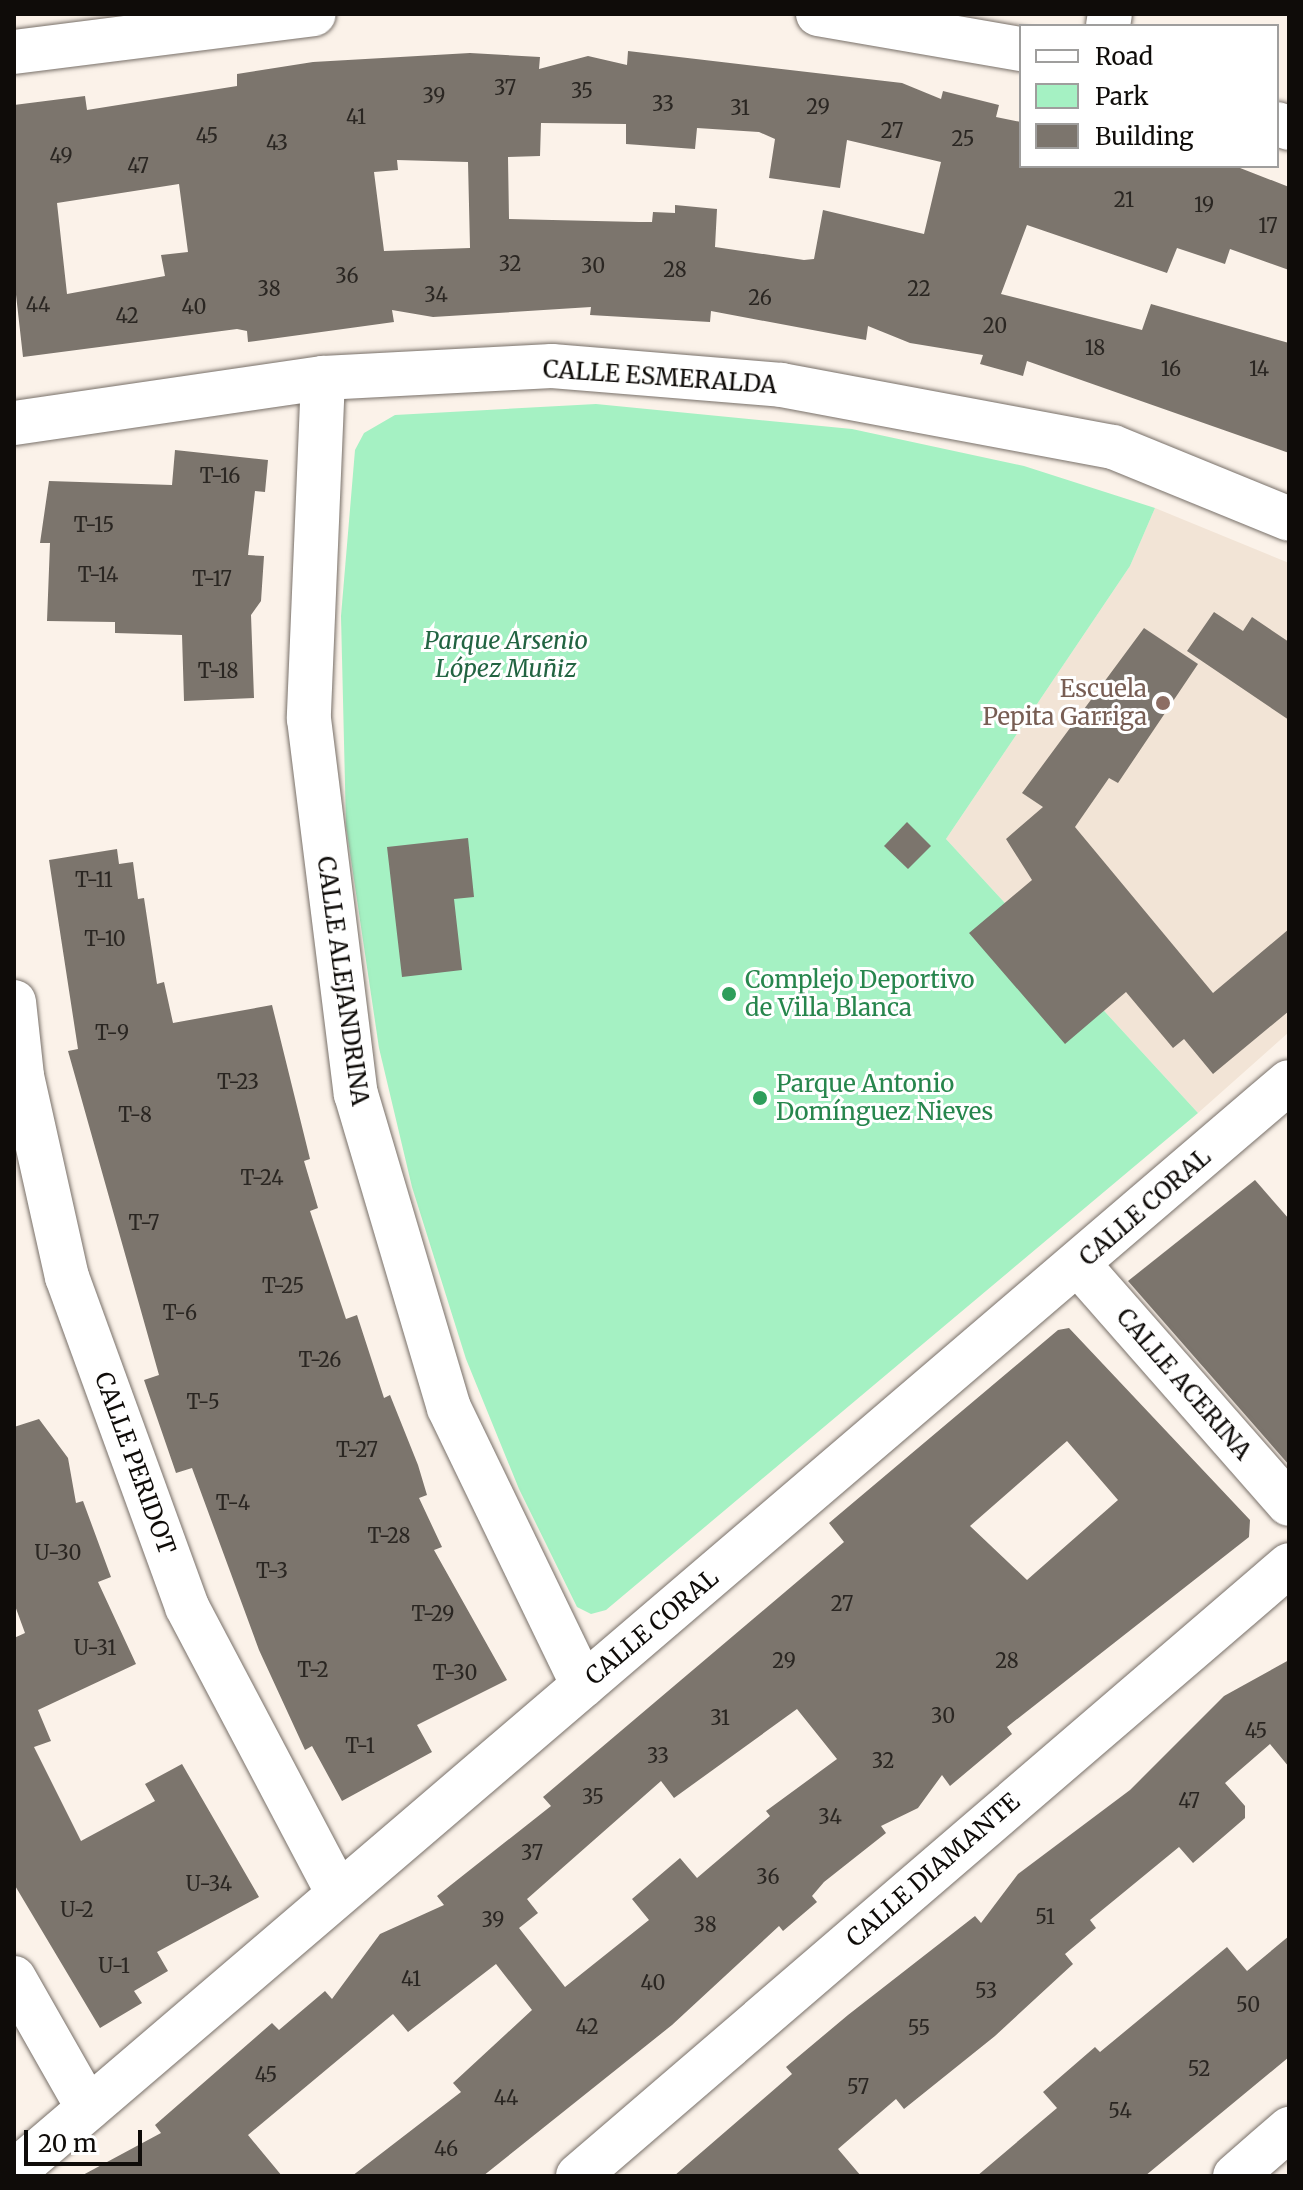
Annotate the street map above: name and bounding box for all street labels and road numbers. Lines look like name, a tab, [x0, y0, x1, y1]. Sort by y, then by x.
street label: CALLE ESMERALDA	[542, 354, 778, 400]
street label: CALLE ALEJANDRINA	[311, 854, 375, 1108]
street label: CALLE CORAL	[1073, 1142, 1217, 1272]
street label: CALLE ACERINA	[1110, 1302, 1258, 1466]
street label: CALLE PERIDOT	[89, 1368, 181, 1558]
street label: CALLE CORAL	[580, 1563, 724, 1691]
street label: CALLE DIAMANTE	[841, 1787, 1025, 1953]

